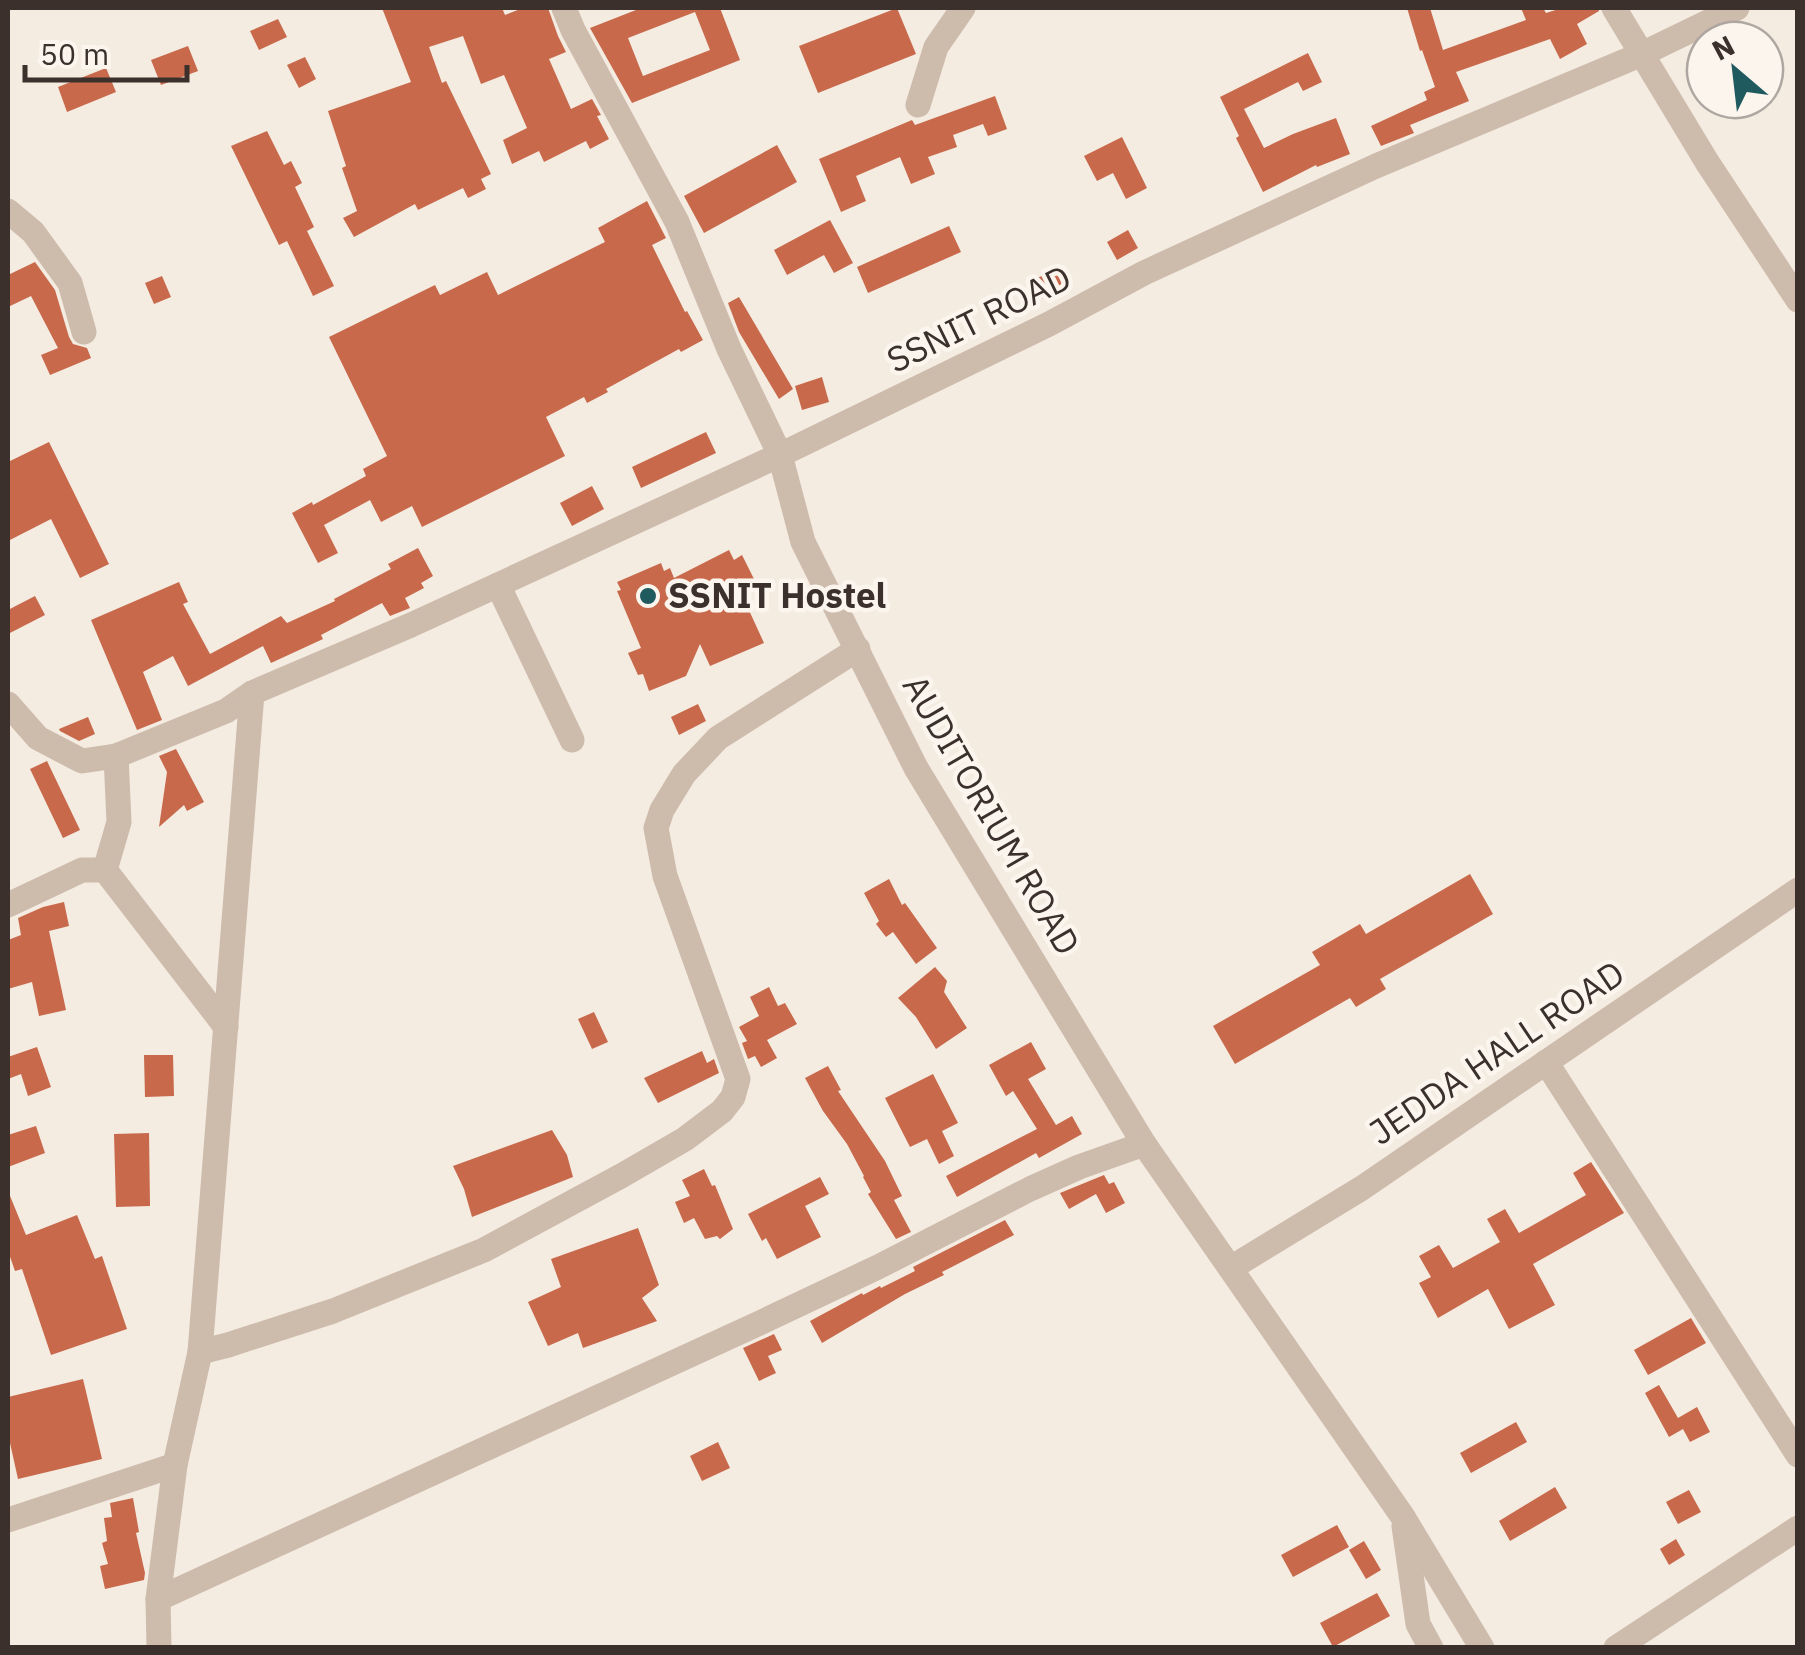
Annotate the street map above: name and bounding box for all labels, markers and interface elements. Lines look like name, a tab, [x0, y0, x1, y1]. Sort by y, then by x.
scale bar	[25, 20, 188, 82]
north arrow	[1685, 20, 1785, 120]
text: N	[1705, 26, 1741, 69]
text: 50 m	[40, 34, 109, 73]
street label: SSNIT ROAD	[879, 254, 1078, 382]
place label: SSNIT Hostel	[668, 572, 886, 618]
marker: SSNIT Hostel	[637, 585, 659, 607]
street label: AUDITORIUM ROAD	[893, 666, 1091, 963]
street label: JEDDA HALL ROAD	[1360, 950, 1633, 1155]

